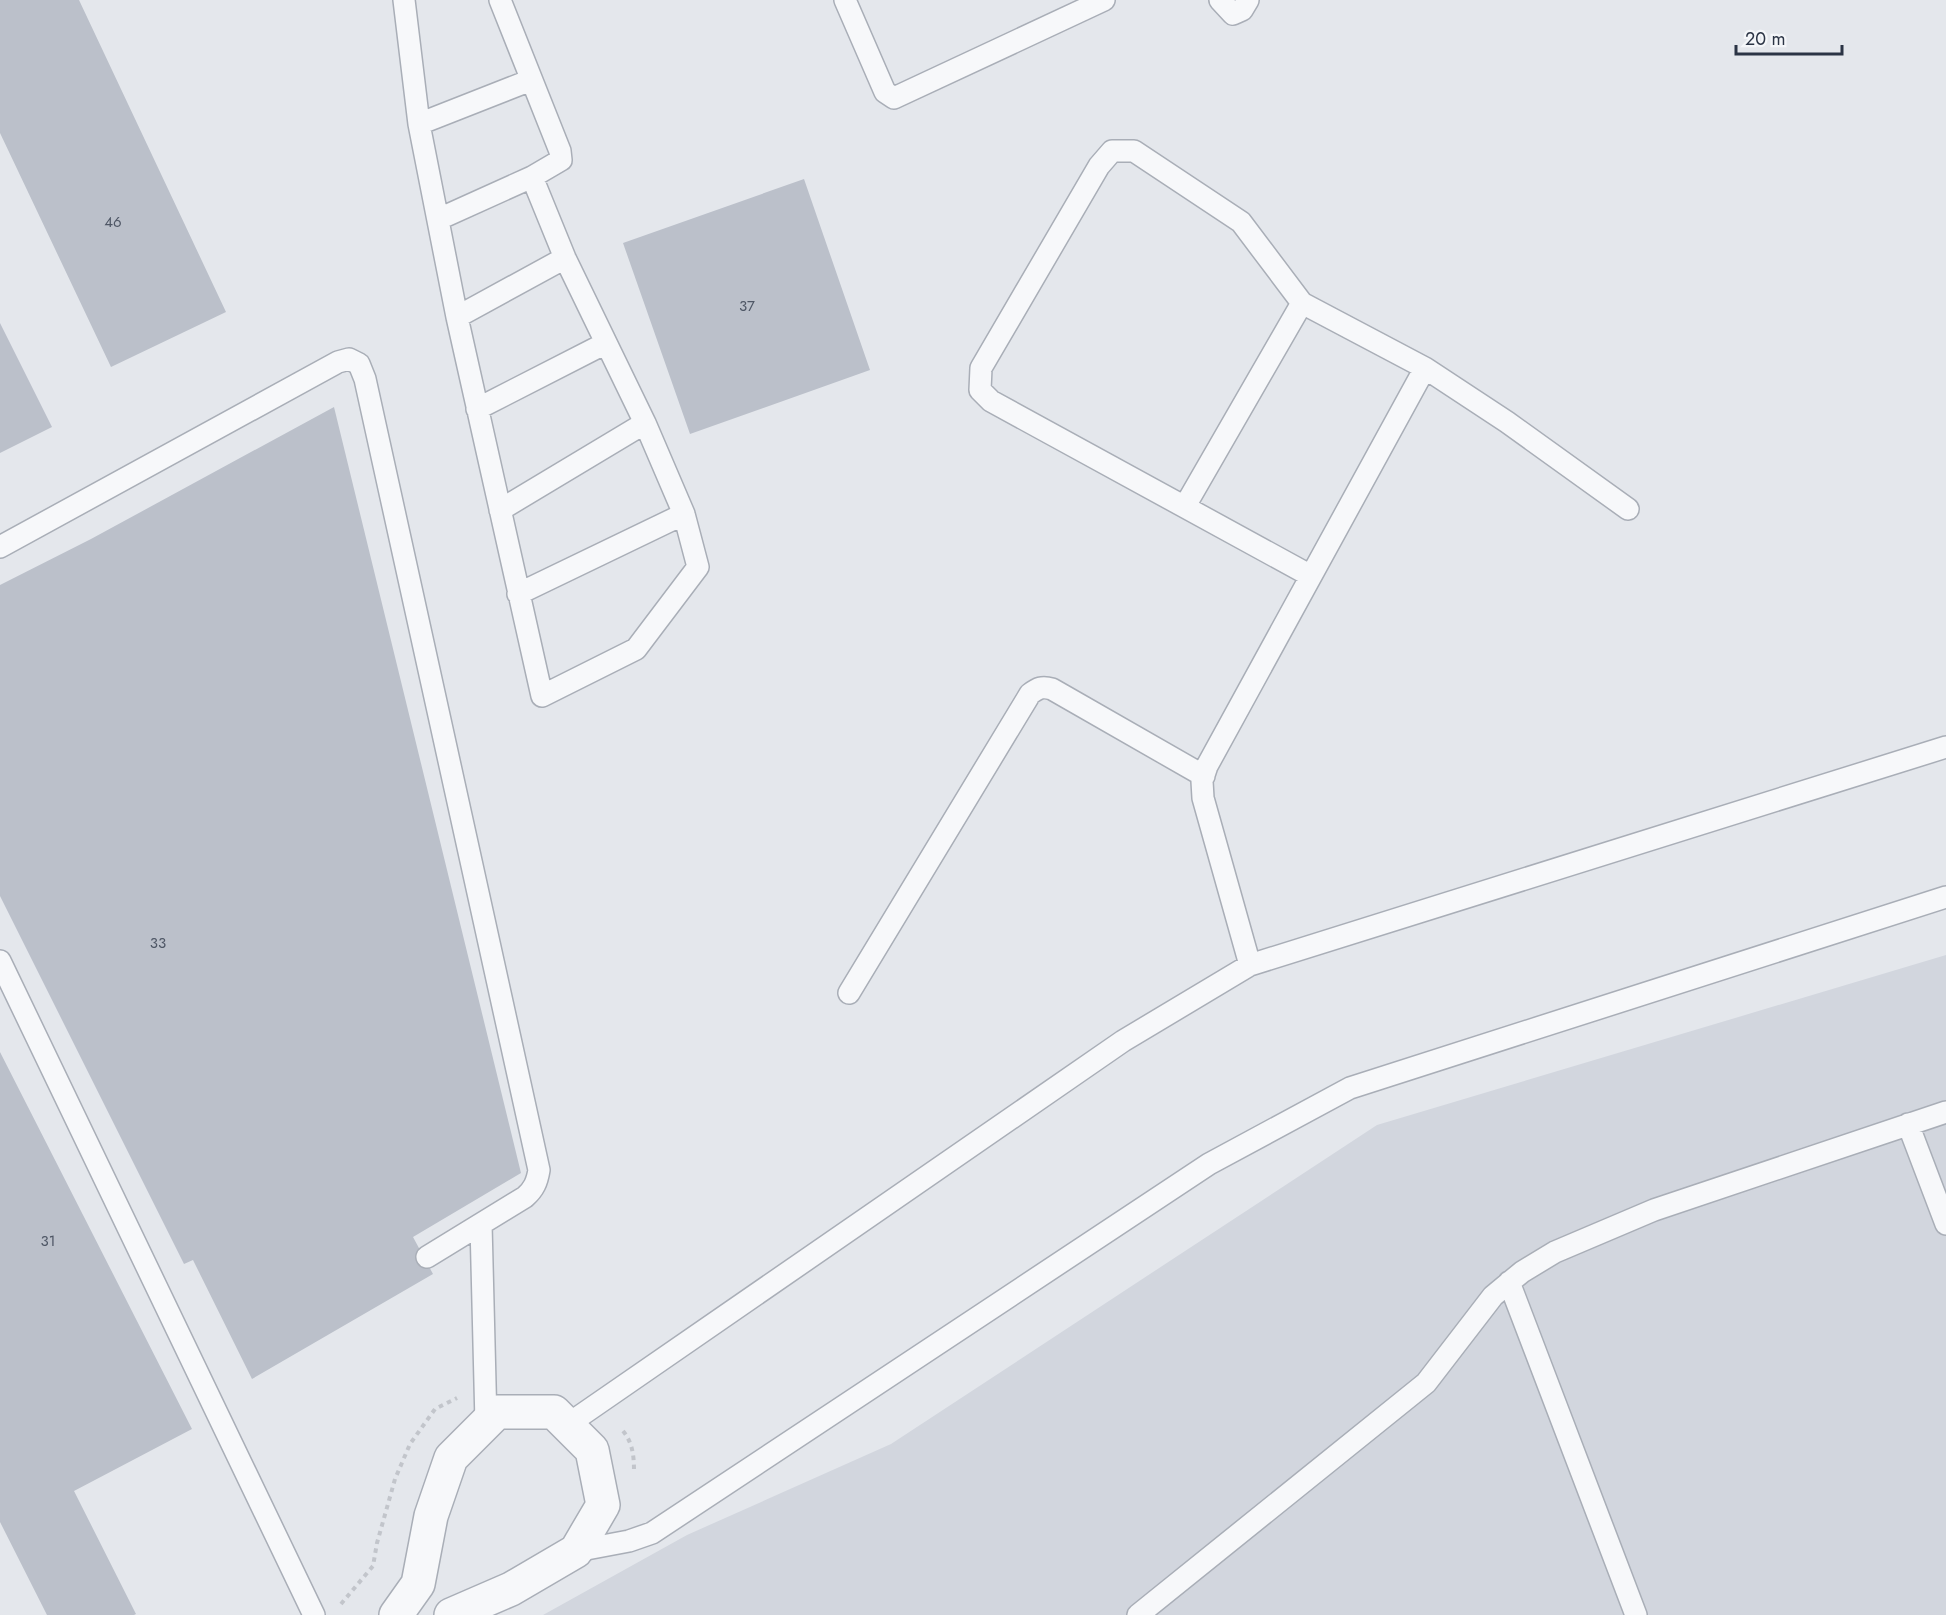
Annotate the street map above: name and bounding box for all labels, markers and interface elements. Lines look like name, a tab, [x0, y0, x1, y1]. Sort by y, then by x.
scale bar	[1736, 18, 1842, 56]
text: 20 m	[1745, 26, 1785, 52]
house number: 46	[104, 211, 122, 233]
house number: 37	[739, 295, 755, 317]
house number: 33	[150, 932, 166, 954]
house number: 31	[41, 1230, 55, 1252]

